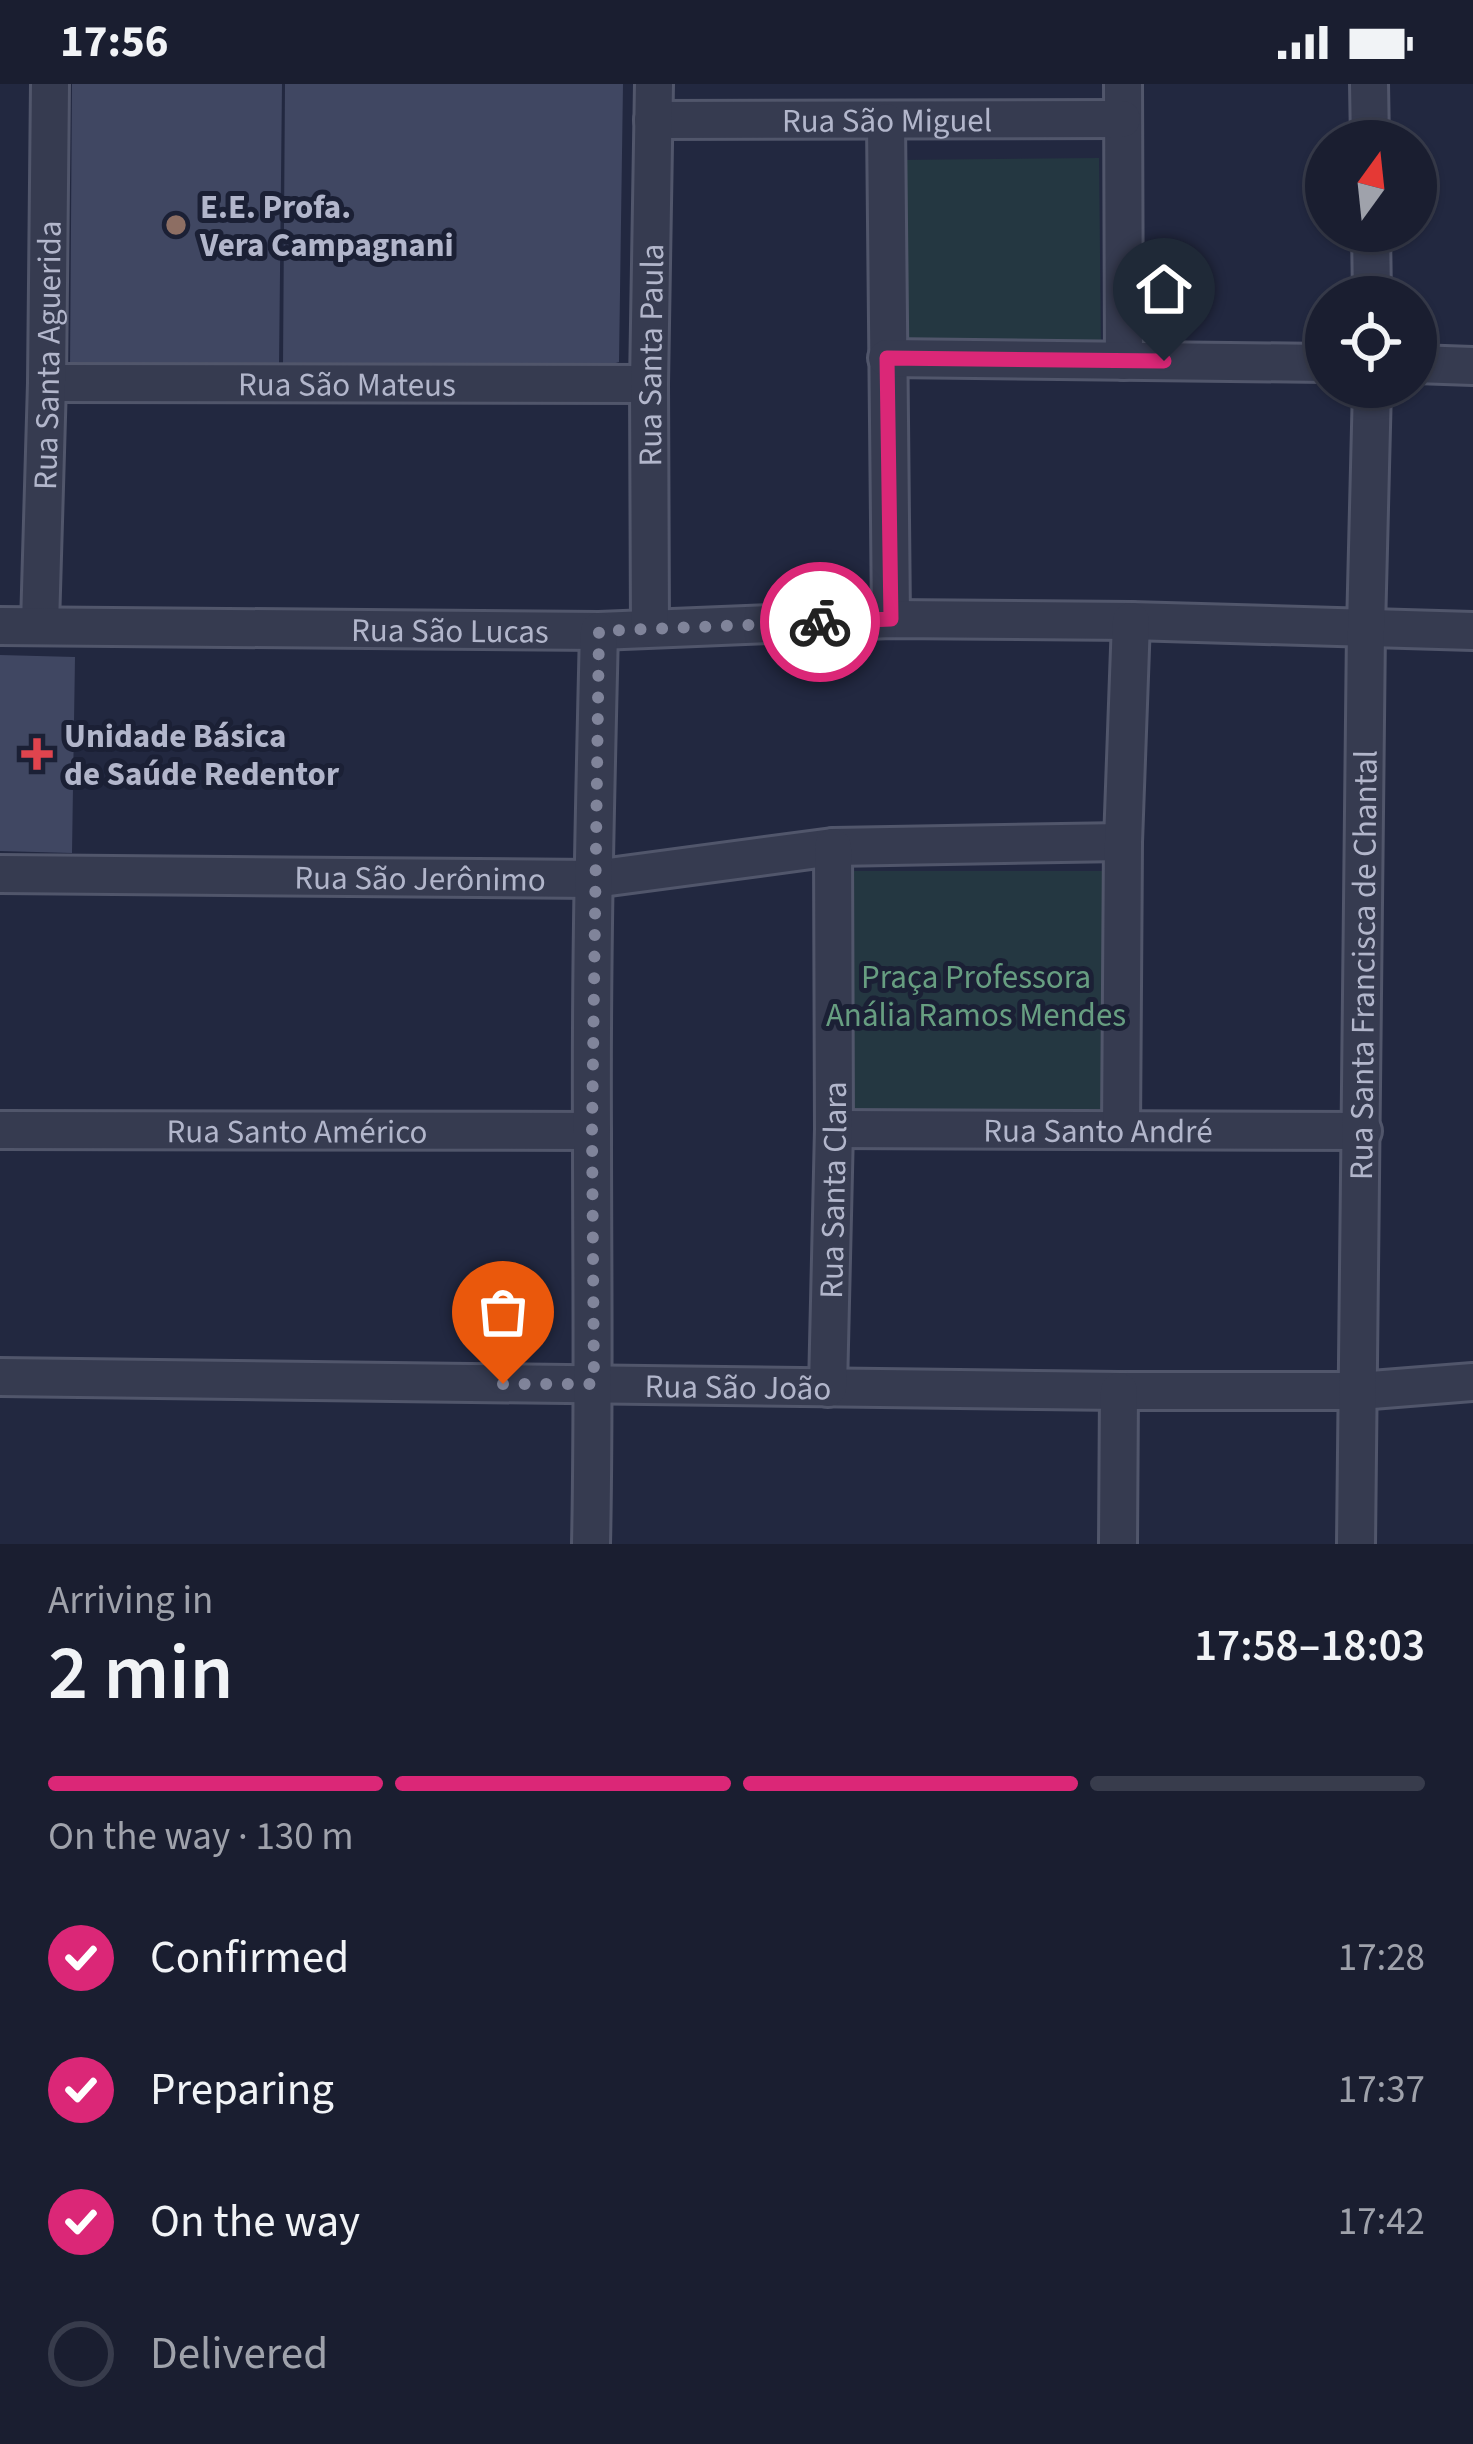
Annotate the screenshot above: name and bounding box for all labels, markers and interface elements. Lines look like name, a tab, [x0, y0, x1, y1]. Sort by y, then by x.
text: 17:56	[60, 10, 169, 74]
street label: Rua São Miguel	[782, 97, 992, 145]
north arrow	[1305, 120, 1437, 252]
map controls	[1305, 120, 1437, 408]
place label: E.E. Profa. Vera Campagnani	[199, 184, 454, 269]
marker: E.E. Profa. Vera Campagnani	[163, 212, 189, 238]
street label: Rua Santa Aguerida	[22, 220, 74, 491]
pin	[1113, 238, 1215, 361]
street label: Rua Santa Paula	[627, 243, 676, 467]
icon: home	[1131, 256, 1197, 322]
button: locate	[1305, 276, 1437, 408]
street label: Rua São Mateus	[238, 361, 456, 409]
courier	[760, 562, 880, 682]
icon: bike	[787, 589, 853, 655]
street label: Rua São Lucas	[351, 607, 549, 656]
place label: Unidade Básica de Saúde Redentor	[64, 713, 340, 798]
marker: Unidade Básica de Saúde Redentor	[21, 738, 53, 770]
street label: Rua Santa Francisca de Chantal	[1338, 750, 1390, 1180]
street label: Rua São Jerônimo	[294, 854, 546, 904]
park label: Praça Professora Anália Ramos Mendes	[826, 954, 1126, 1039]
street label: Rua Santa Clara	[808, 1081, 859, 1299]
street label: Rua Santo Américo	[166, 1108, 428, 1156]
street label: Rua Santo André	[983, 1108, 1213, 1155]
pin	[452, 1261, 554, 1384]
icon: bag	[470, 1279, 536, 1345]
street label: Rua São João	[644, 1363, 831, 1412]
text: Arriving in	[48, 1573, 213, 1629]
text: 17:58–18:03	[1194, 1614, 1425, 1678]
text: 2 min	[48, 1618, 233, 1729]
text: On the way · 130 m	[48, 1809, 354, 1865]
icon: check	[48, 1925, 114, 1991]
text: Confirmed	[150, 1926, 349, 1990]
text: 17:28	[1338, 1930, 1425, 1986]
icon: check	[48, 2057, 114, 2123]
text: Preparing	[150, 2058, 334, 2122]
text: 17:37	[1338, 2062, 1425, 2118]
icon: check	[48, 2189, 114, 2255]
text: On the way	[150, 2190, 360, 2254]
text: 17:42	[1338, 2194, 1425, 2250]
text: Delivered	[150, 2322, 328, 2386]

